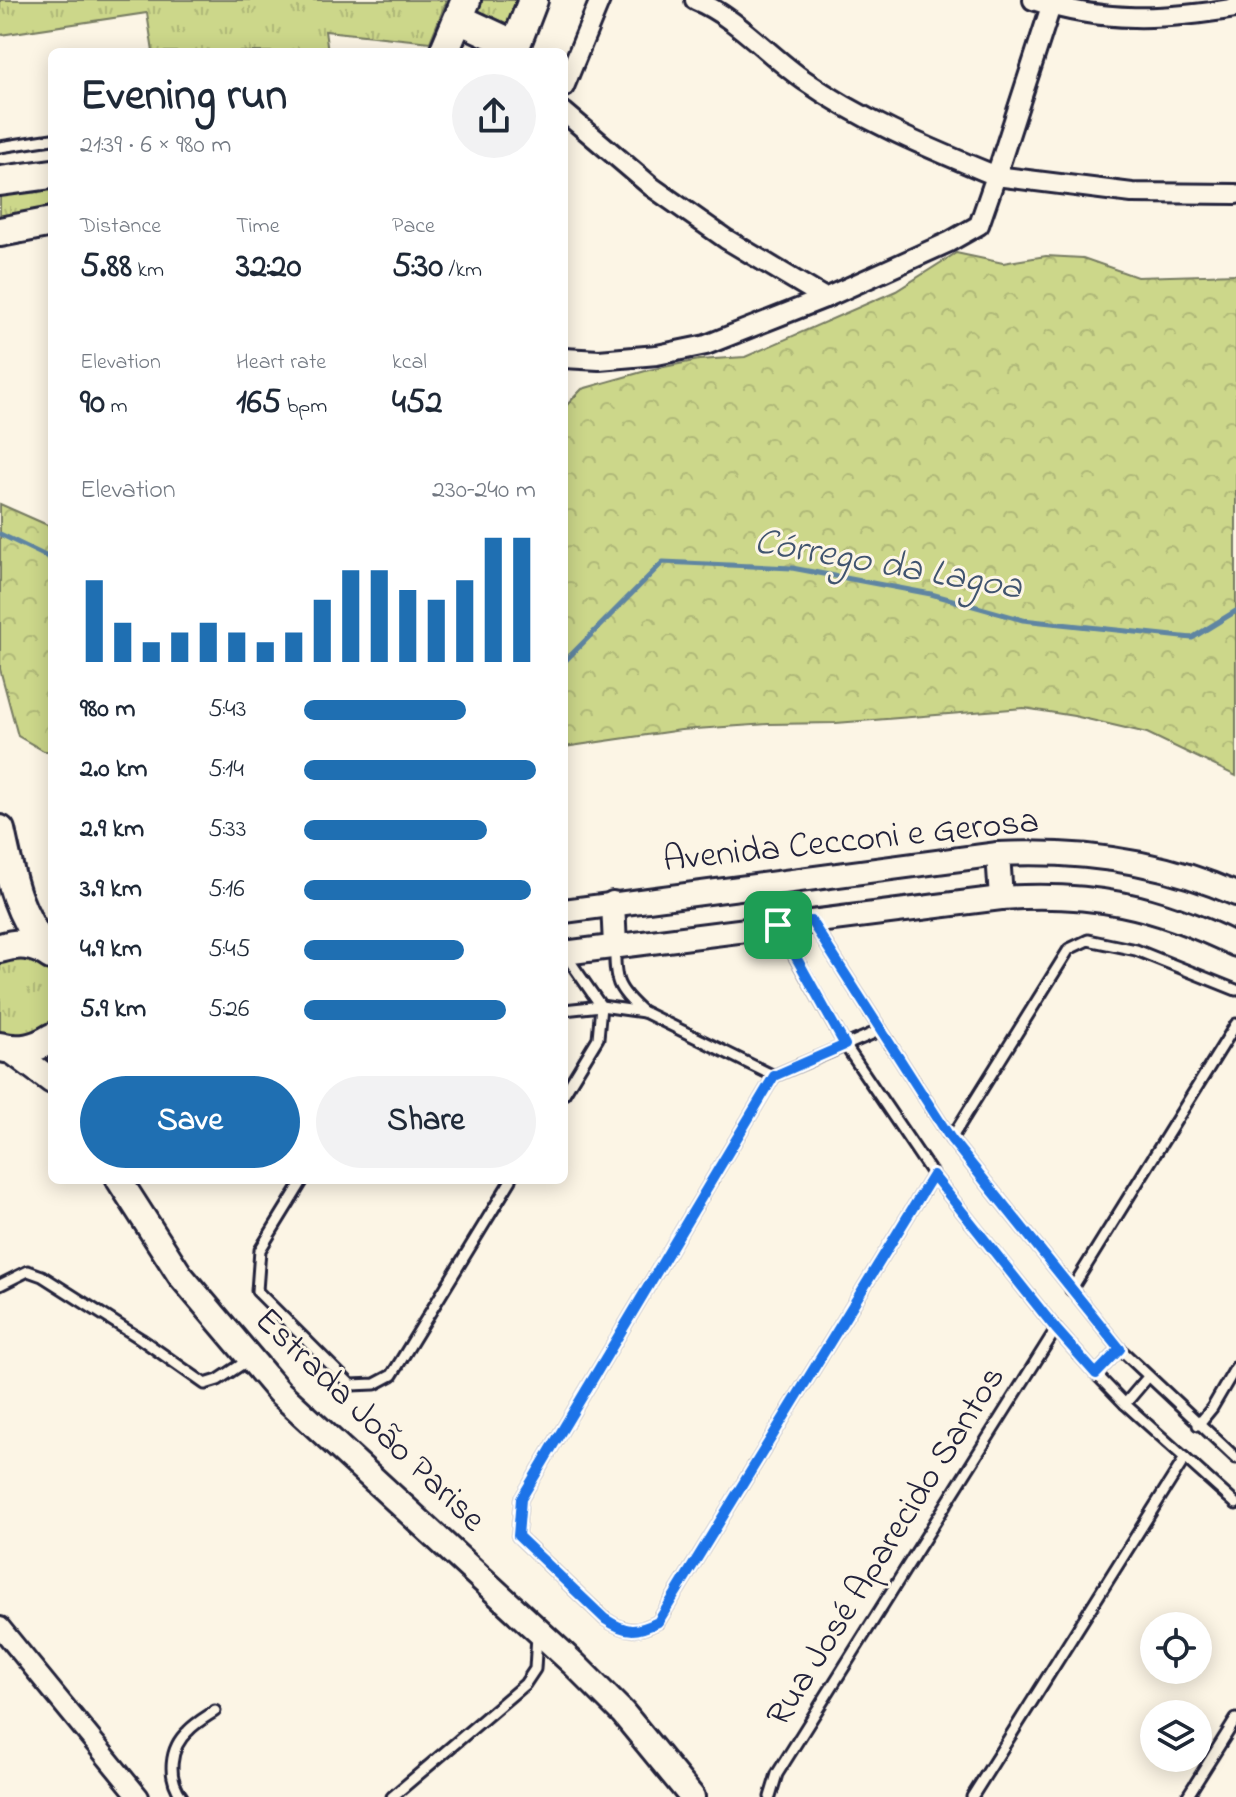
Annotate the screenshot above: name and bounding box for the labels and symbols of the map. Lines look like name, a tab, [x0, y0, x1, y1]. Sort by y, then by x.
water label: Córrego da Lagoa	[750, 515, 1027, 617]
street label: Avenida Cecconi e Gerosa	[661, 796, 1041, 888]
pin	[744, 891, 812, 959]
street label: Estrada João Parise	[241, 1296, 497, 1546]
street label: Rua José Aparecido Santos	[754, 1356, 1020, 1738]

